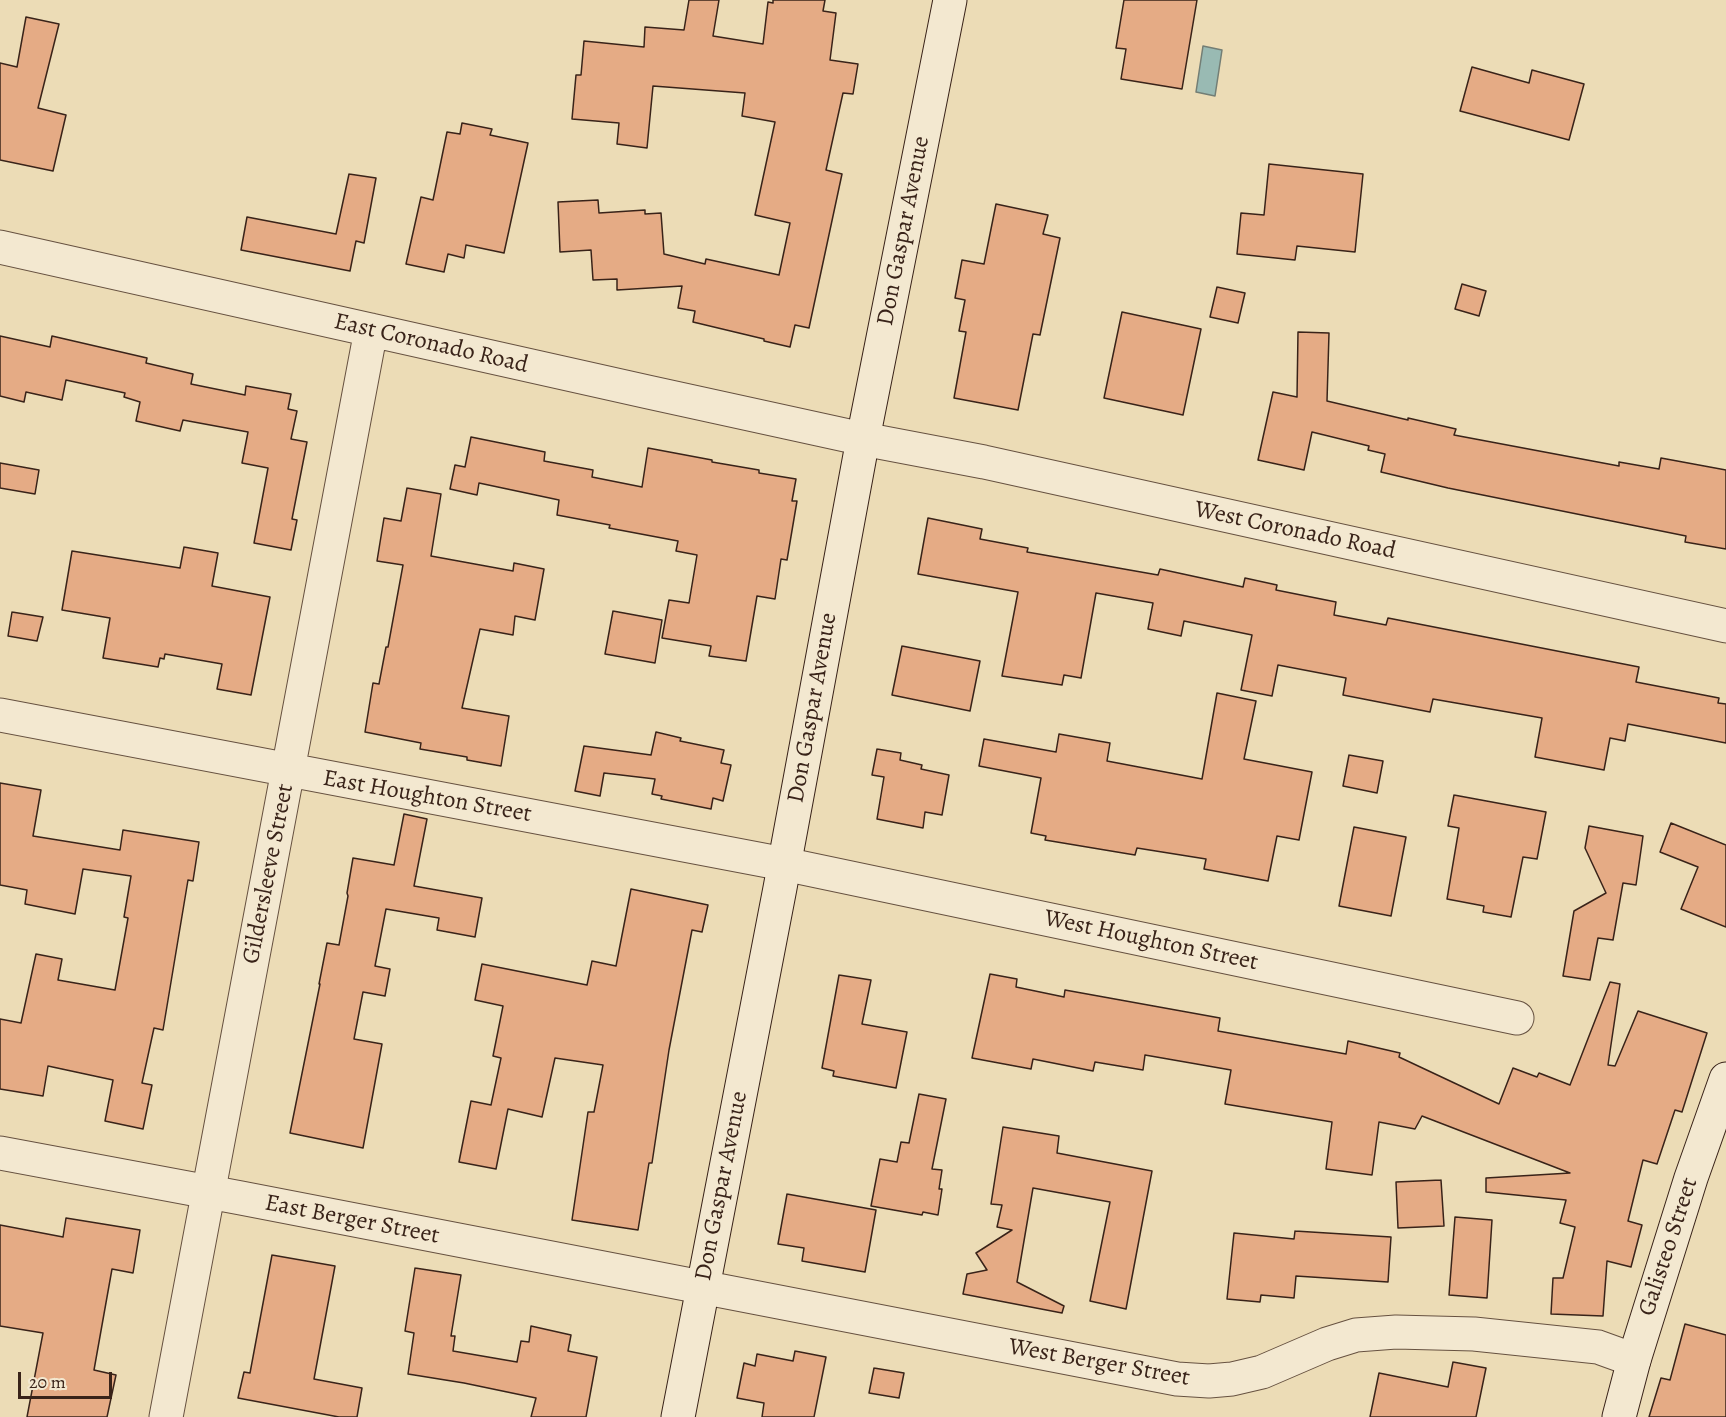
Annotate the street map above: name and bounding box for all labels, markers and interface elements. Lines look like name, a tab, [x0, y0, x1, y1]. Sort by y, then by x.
street label: Don Gaspar Avenue	[871, 134, 937, 328]
street label: East Coronado Road	[331, 308, 531, 380]
street label: West Coronado Road	[1192, 496, 1398, 566]
street label: Don Gaspar Avenue	[782, 611, 844, 805]
street label: East Houghton Street	[320, 764, 534, 830]
street label: Gildersleeve Street	[237, 782, 301, 966]
street label: West Houghton Street	[1041, 904, 1261, 978]
street label: Don Gaspar Avenue	[689, 1089, 755, 1283]
street label: Galisteo Street	[1633, 1174, 1705, 1320]
street label: East Berger Street	[262, 1189, 442, 1251]
street label: West Berger Street	[1006, 1333, 1192, 1393]
scale bar	[21, 1360, 116, 1398]
text: 20 m	[29, 1370, 66, 1394]

